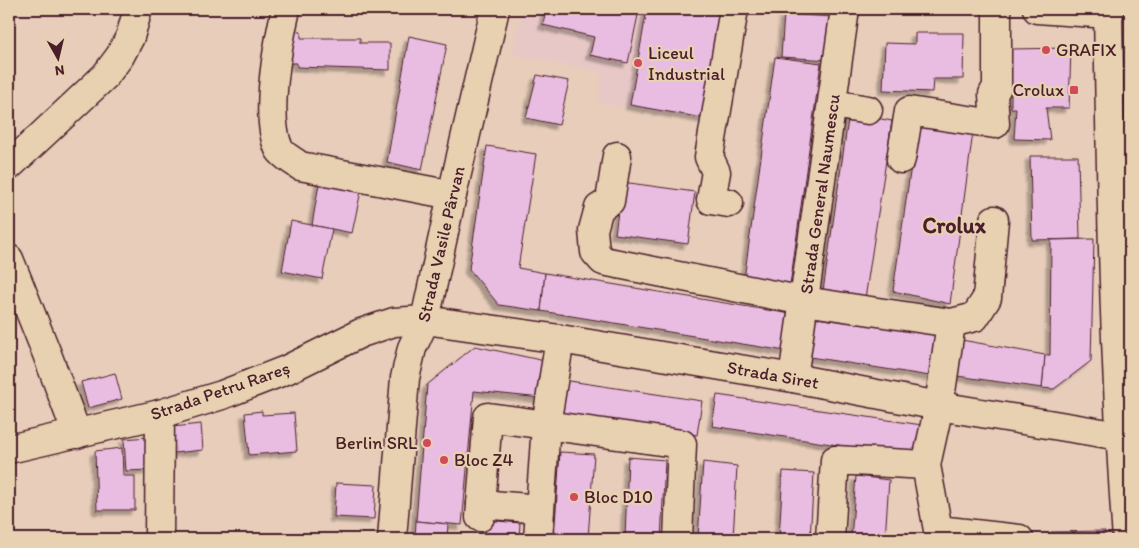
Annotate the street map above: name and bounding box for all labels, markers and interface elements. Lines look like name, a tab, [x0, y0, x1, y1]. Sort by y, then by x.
north arrow	[32, 32, 82, 82]
place label: GRAFIX	[1056, 39, 1117, 61]
place label: Liceul Industrial	[648, 42, 725, 85]
marker: GRAFIX	[1040, 44, 1052, 56]
marker: Liceul Industrial	[632, 57, 644, 69]
text: N	[54, 61, 66, 79]
place label: Crolux	[1012, 79, 1064, 101]
marker: Crolux	[1068, 84, 1080, 96]
street label: Strada General Naumescu	[795, 92, 845, 296]
street label: Strada Vasile Pârvan	[412, 163, 470, 324]
district label: Crolux	[922, 212, 987, 239]
street label: Strada Siret	[725, 356, 821, 394]
street label: Strada Petru Rareș	[147, 357, 293, 425]
place label: Berlin SRL	[335, 432, 417, 454]
marker: Berlin SRL	[421, 437, 433, 449]
place label: Bloc Z4	[454, 449, 513, 471]
marker: Bloc Z4	[438, 454, 450, 466]
place label: Bloc D10	[584, 486, 653, 508]
marker: Bloc D10	[568, 491, 580, 503]

